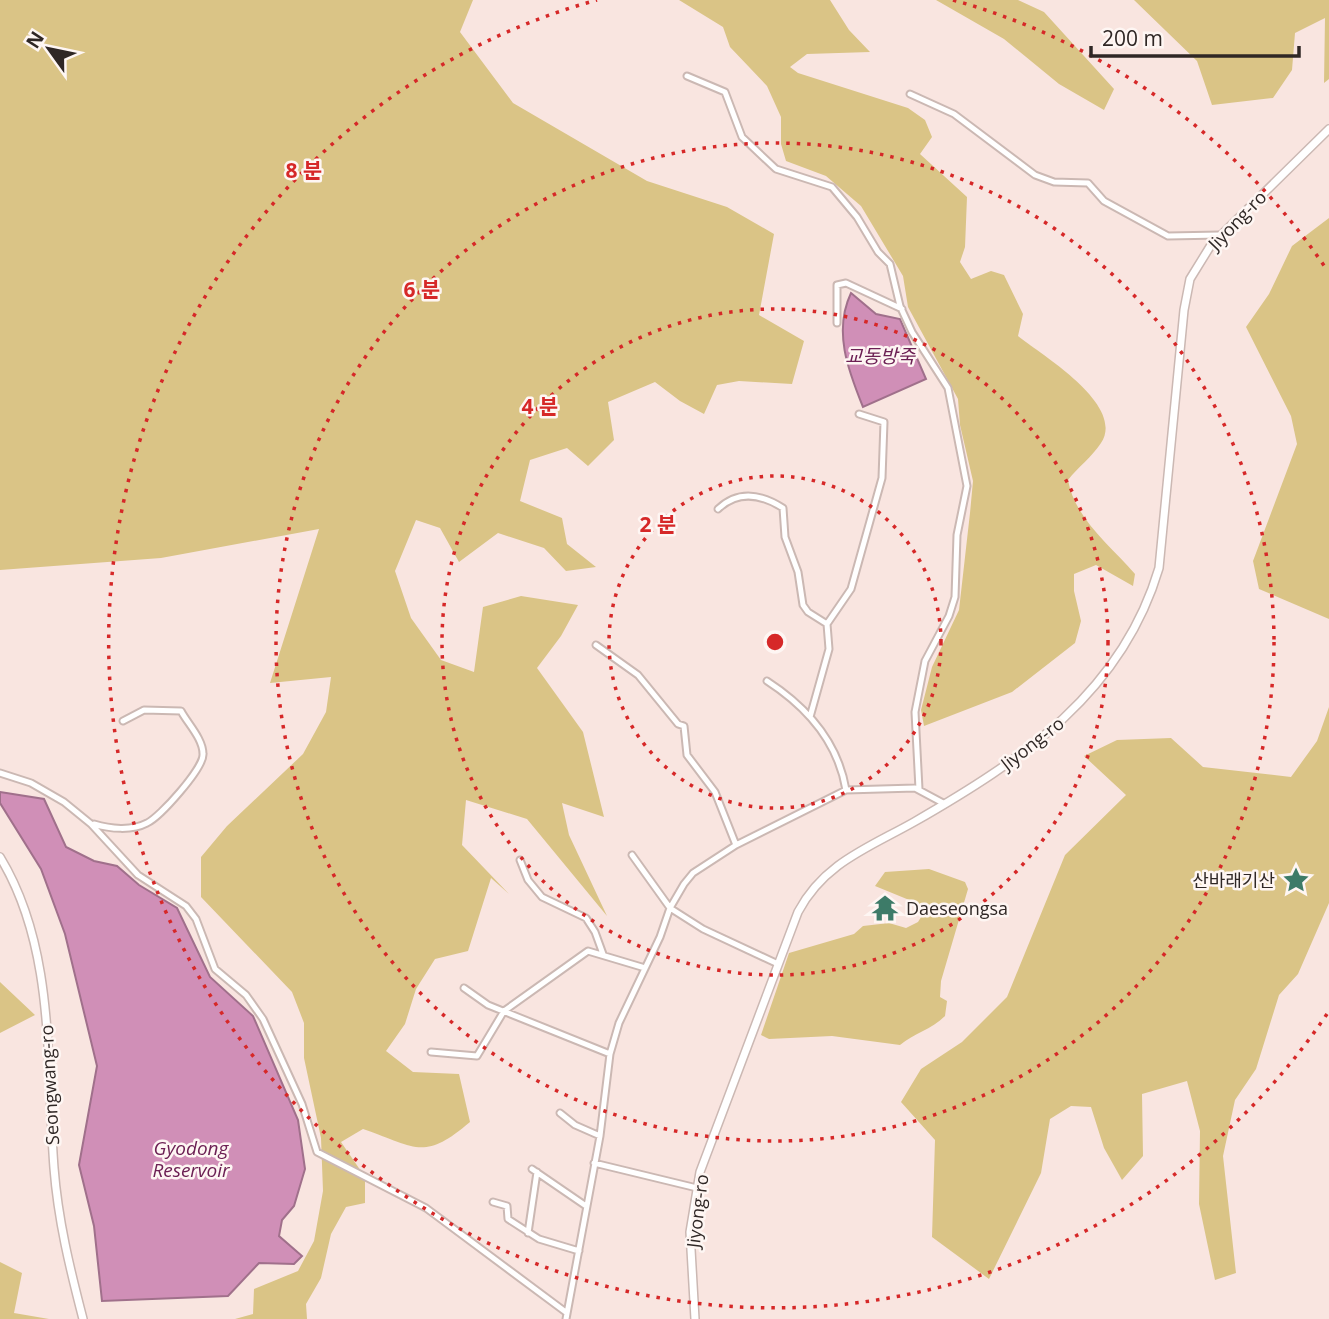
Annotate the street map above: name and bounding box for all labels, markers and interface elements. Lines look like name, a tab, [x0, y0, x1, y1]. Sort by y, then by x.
north arrow	[14, 14, 84, 84]
scale bar	[1091, 14, 1299, 58]
text: 200 m	[1102, 24, 1163, 52]
text: N	[20, 26, 50, 53]
text: 8 분	[286, 156, 322, 184]
street label: Jiyong-ro	[1201, 185, 1271, 256]
text: 6 분	[404, 275, 440, 303]
water label: 교동방죽	[845, 343, 916, 369]
text: 4 분	[522, 392, 558, 420]
text: 2 분	[640, 510, 676, 538]
centre of rings	[763, 630, 787, 654]
street label: Jiyong-ro	[994, 711, 1069, 776]
place icon: 산바래기산	[1281, 865, 1311, 895]
place label: 산바래기산	[1192, 868, 1275, 892]
temple icon: Daeseongsa	[870, 893, 900, 923]
place label: Daeseongsa	[906, 896, 1008, 920]
street label: Seongwang-ro	[34, 1024, 64, 1146]
water label: Gyodong Reservoir	[152, 1135, 231, 1183]
street label: Jiyong-ro	[680, 1173, 713, 1251]

